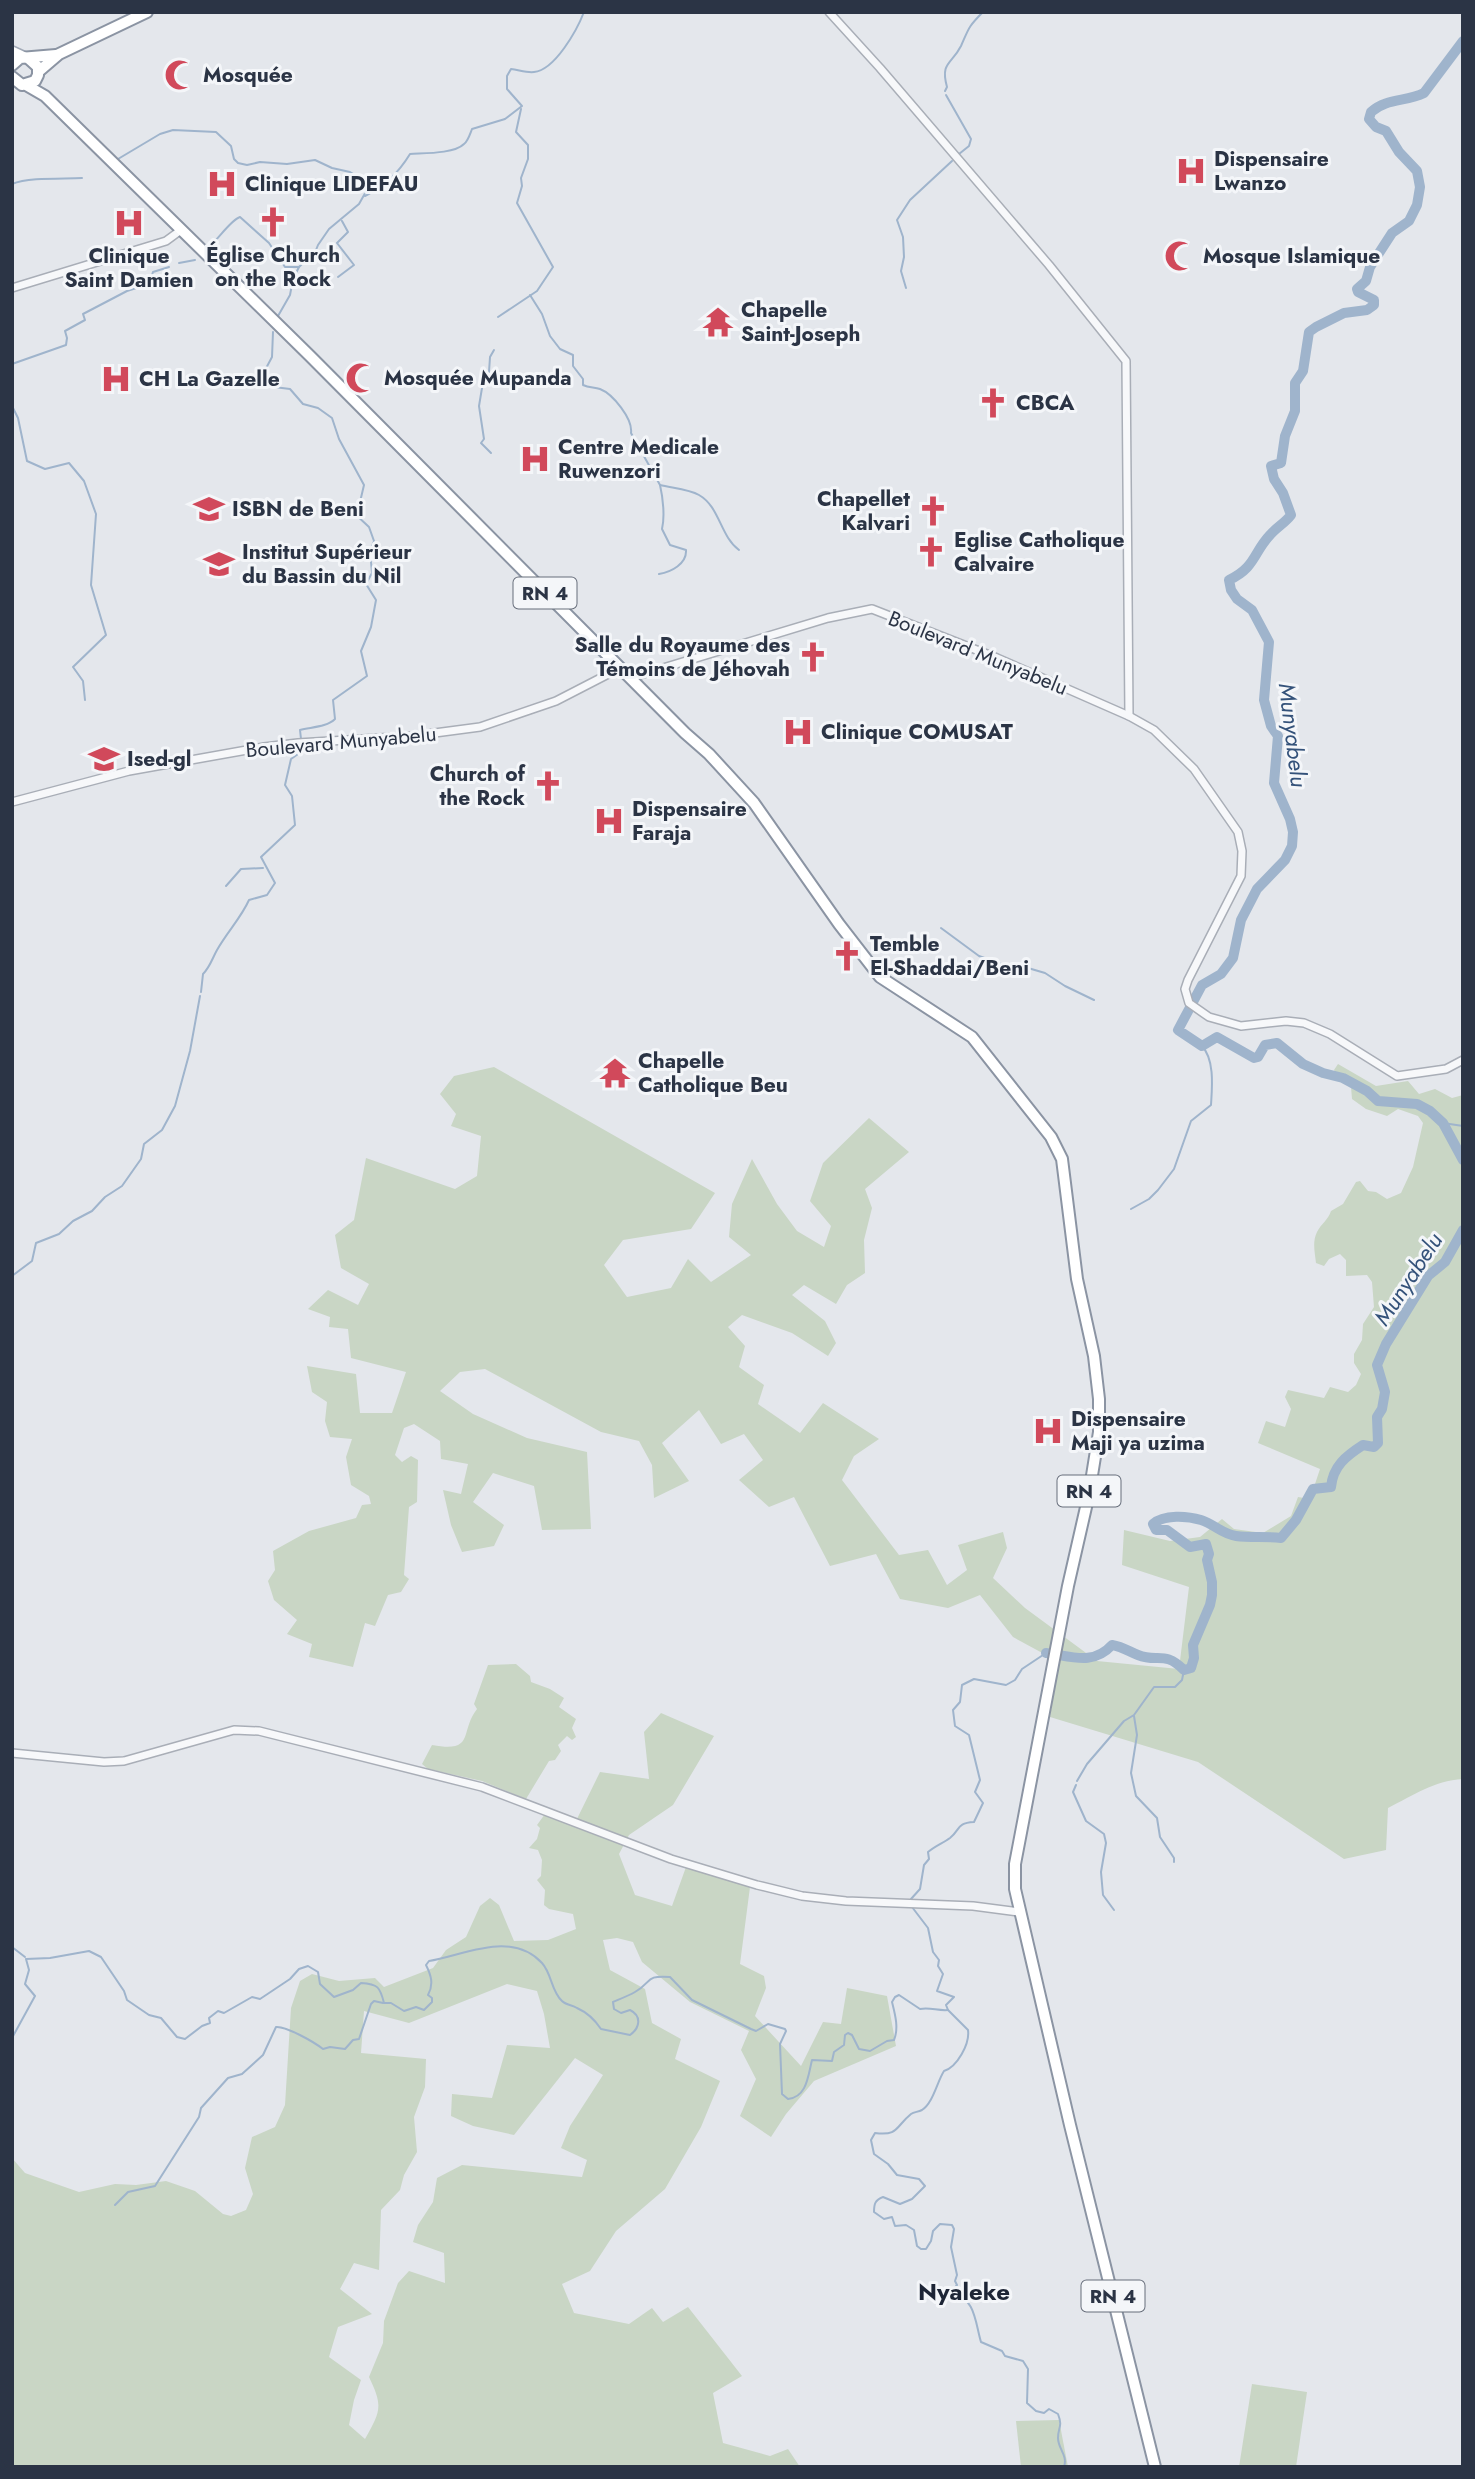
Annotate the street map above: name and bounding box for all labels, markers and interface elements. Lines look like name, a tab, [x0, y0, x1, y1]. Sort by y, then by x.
mosque icon: Mosquée	[163, 58, 197, 92]
place label: Mosquée	[203, 60, 293, 90]
place label: Dispensaire Lwanzo	[1214, 144, 1329, 198]
hospital icon: Dispensaire Lwanzo	[1174, 154, 1208, 188]
hospital icon: Clinique LIDEFAU	[205, 167, 239, 201]
place label: Clinique LIDEFAU	[245, 169, 419, 199]
church icon: Église Church on the Rock	[256, 205, 290, 239]
hospital icon: Clinique Saint Damien	[112, 206, 146, 240]
mosque icon: Mosque Islamique	[1163, 239, 1197, 273]
place label: Église Church on the Rock	[206, 240, 340, 294]
place label: Clinique Saint Damien	[64, 241, 194, 295]
place label: Mosque Islamique	[1203, 241, 1380, 271]
place label: Chapelle Saint-Joseph	[741, 295, 861, 349]
temple icon: Chapelle Saint-Joseph	[701, 305, 735, 339]
mosque icon: Mosquée Mupanda	[344, 361, 378, 395]
hospital icon: CH La Gazelle	[99, 362, 133, 396]
place label: Mosquée Mupanda	[384, 363, 572, 393]
place label: CH La Gazelle	[139, 364, 280, 394]
church icon: CBCA	[976, 386, 1010, 420]
place label: CBCA	[1016, 388, 1075, 418]
place label: Centre Medicale Ruwenzori	[558, 432, 719, 486]
hospital icon: Centre Medicale Ruwenzori	[518, 442, 552, 476]
place label: Chapellet Kalvari	[817, 484, 910, 538]
school or university icon: ISBN de Beni	[192, 492, 226, 526]
place label: ISBN de Beni	[232, 494, 364, 524]
church icon: Chapellet Kalvari	[916, 494, 950, 528]
place label: Eglise Catholique Calvaire	[954, 525, 1124, 579]
church icon: Eglise Catholique Calvaire	[914, 535, 948, 569]
place label: Institut Supérieur du Bassin du Nil	[242, 537, 412, 591]
school or university icon: Institut Supérieur du Bassin du Nil	[202, 547, 236, 581]
road number: RN 4	[514, 578, 576, 608]
street label: Boulevard Munyabelu	[884, 603, 1072, 703]
place label: Salle du Royaume des Témoins de Jéhovah	[574, 630, 790, 684]
church icon: Salle du Royaume des Témoins de Jéhovah	[796, 640, 830, 674]
water label: Munyabelu	[1270, 681, 1316, 789]
hospital icon: Clinique COMUSAT	[781, 715, 815, 749]
place label: Clinique COMUSAT	[821, 717, 1013, 747]
street label: Boulevard Munyabelu	[244, 719, 438, 765]
school or university icon: Ised-gl	[87, 742, 121, 776]
place label: Ised-gl	[127, 744, 191, 774]
place label: Church of the Rock	[430, 759, 526, 813]
church icon: Church of the Rock	[531, 769, 565, 803]
place label: Dispensaire Faraja	[632, 794, 747, 848]
hospital icon: Dispensaire Faraja	[592, 804, 626, 838]
place label: Temble El-Shaddai/Beni	[870, 929, 1029, 983]
church icon: Temble El-Shaddai/Beni	[830, 939, 864, 973]
place label: Chapelle Catholique Beu	[638, 1046, 788, 1100]
temple icon: Chapelle Catholique Beu	[598, 1056, 632, 1090]
water label: Munyabelu	[1365, 1225, 1451, 1332]
place label: Dispensaire Maji ya uzima	[1071, 1404, 1205, 1458]
hospital icon: Dispensaire Maji ya uzima	[1031, 1414, 1065, 1448]
road number: RN 4	[1058, 1476, 1120, 1506]
district label: Nyaleke	[918, 2274, 1010, 2309]
road number: RN 4	[1082, 2280, 1144, 2312]

